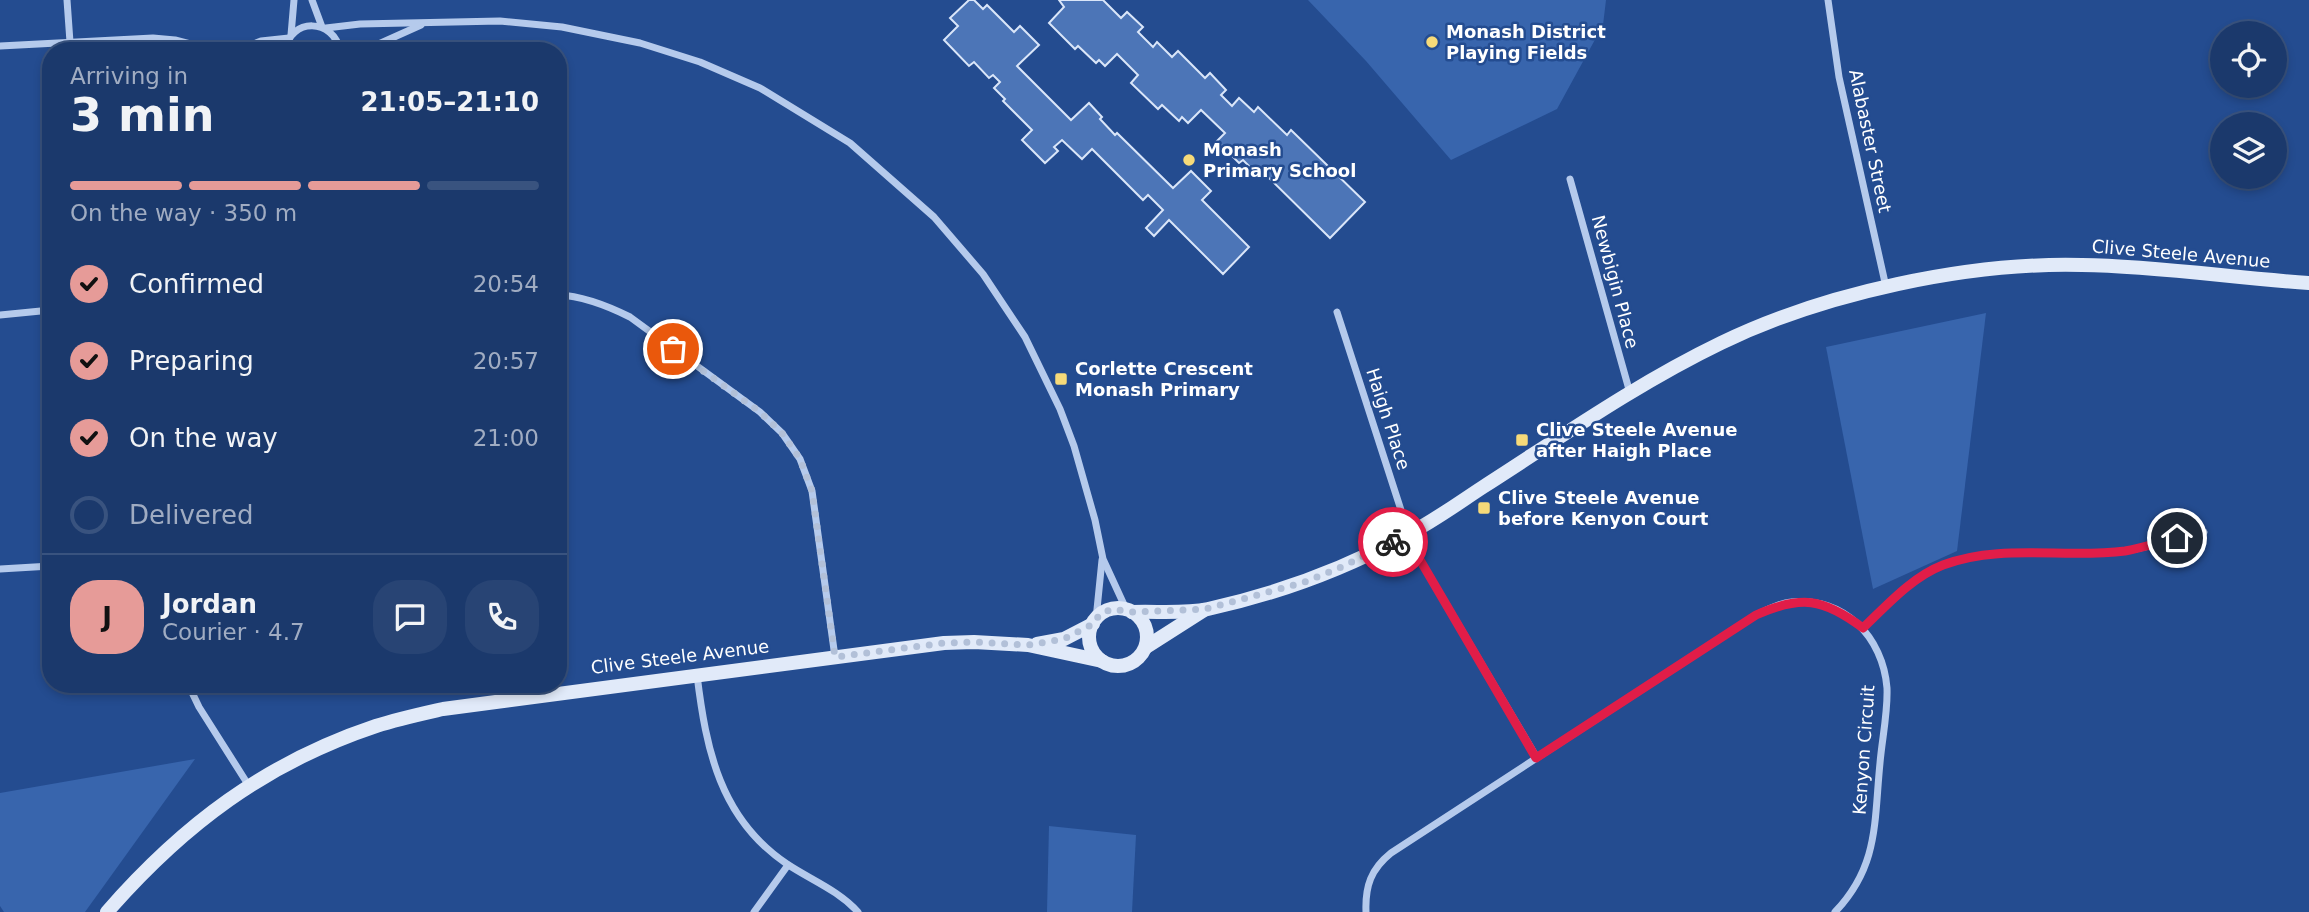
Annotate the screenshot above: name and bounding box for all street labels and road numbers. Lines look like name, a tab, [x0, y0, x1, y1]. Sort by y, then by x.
street label: Alabaster Street	[1845, 67, 1896, 215]
street label: Newbigin Place	[1588, 213, 1643, 351]
street label: Clive Steele Avenue	[2091, 235, 2271, 272]
street label: Haigh Place	[1362, 365, 1415, 472]
street label: Clive Steele Avenue	[590, 635, 770, 678]
street label: Kenyon Circuit	[1848, 684, 1879, 816]

